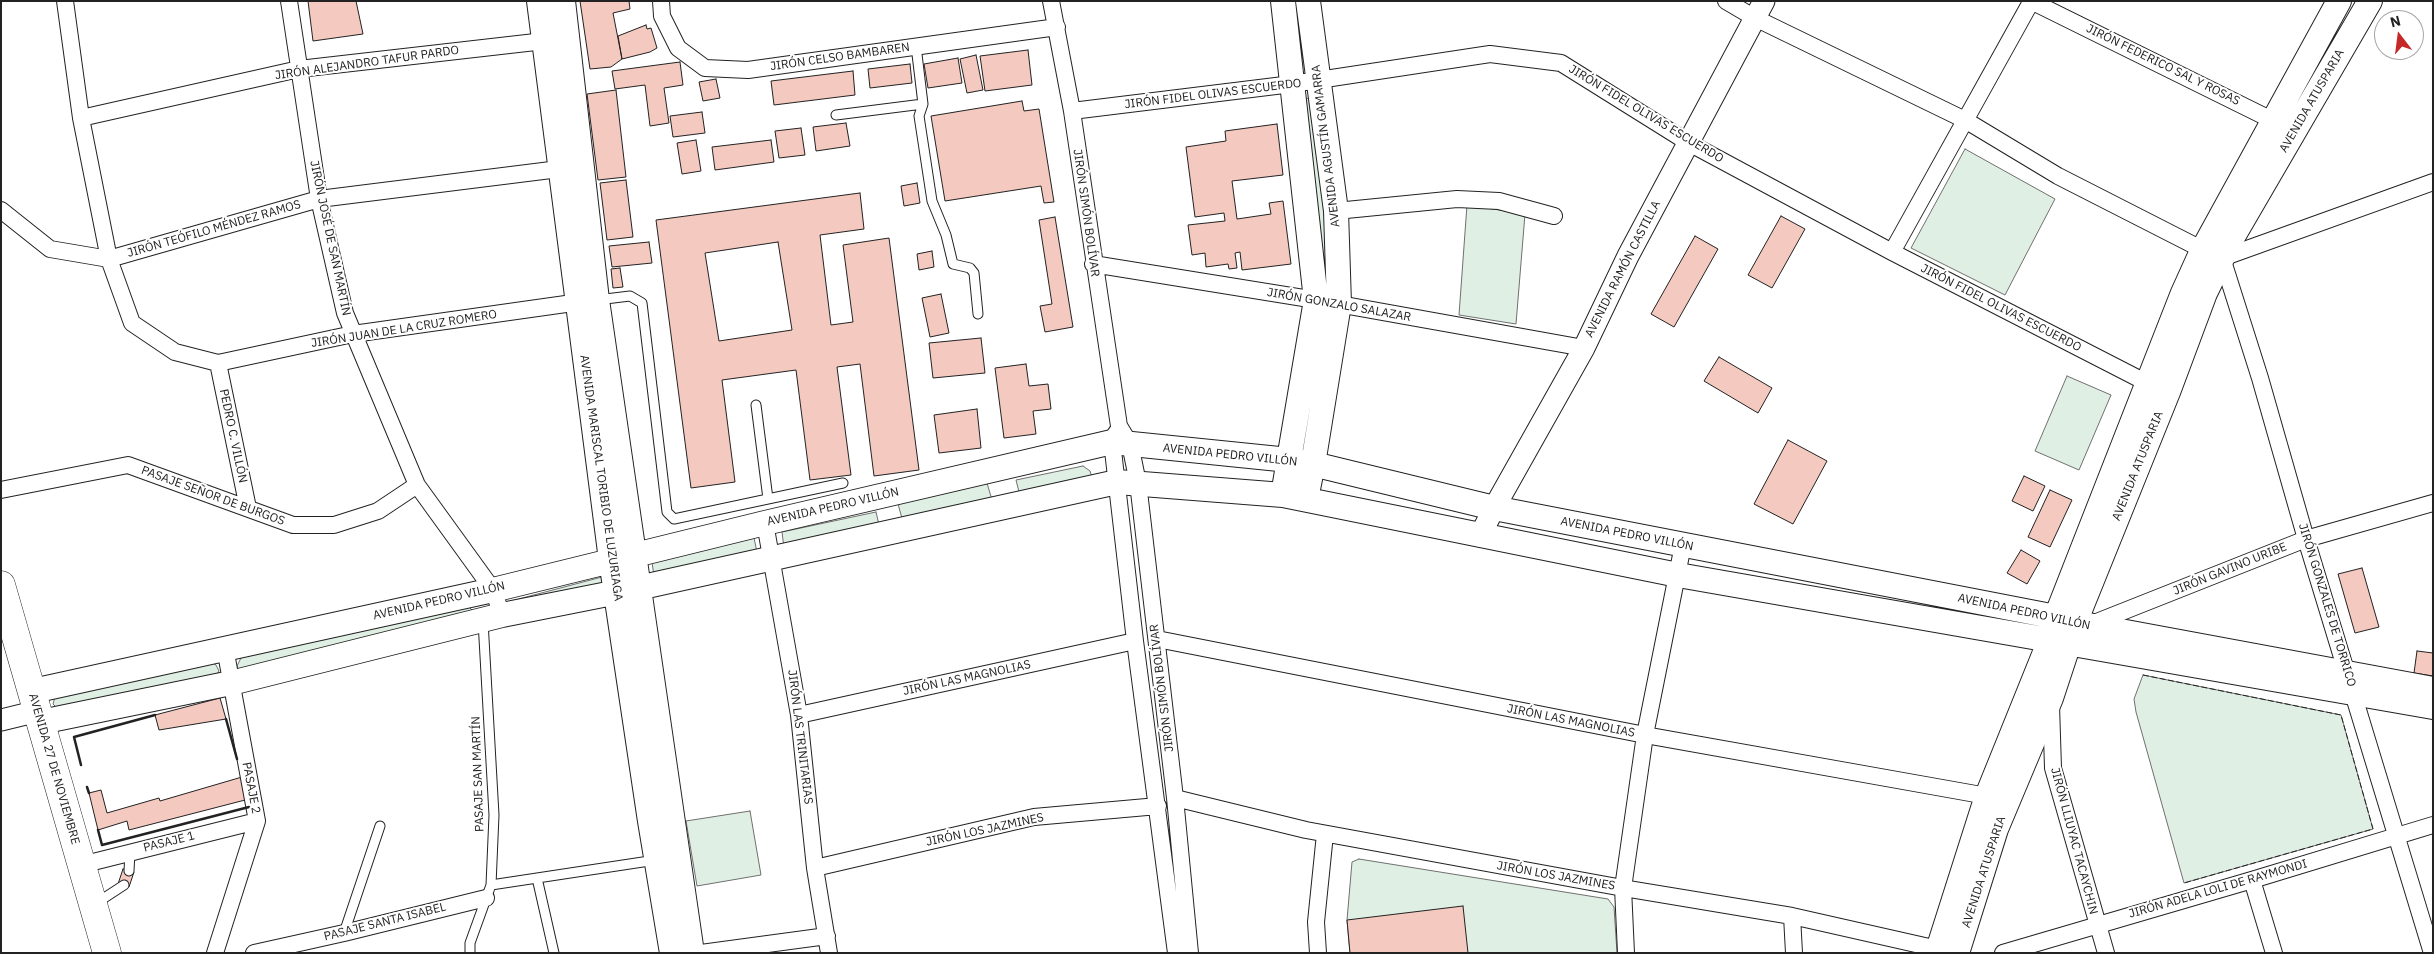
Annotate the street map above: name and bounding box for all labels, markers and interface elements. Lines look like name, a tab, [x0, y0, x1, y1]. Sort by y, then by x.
north arrow	[2374, 10, 2424, 60]
text: N	[2388, 11, 2403, 31]
street label: JIRÓN FEDERICO SAL Y ROSAS	[2084, 21, 2242, 109]
street label: JIRÓN CELSO BAMBAREN	[769, 40, 911, 74]
street label: JIRÓN ALEJANDRO TAFUR PARDO	[274, 43, 460, 83]
street label: AVENIDA ATUSPARIA	[2277, 47, 2347, 155]
street label: JIRÓN FIDEL OLIVAS ESCUERDO	[1566, 62, 1726, 166]
street label: AVENIDA AGUSTÍN GAMARRA	[1309, 64, 1343, 228]
street label: JIRÓN FIDEL OLIVAS ESCUERDO	[1124, 76, 1302, 112]
street label: JIRÓN SIMÓN BOLÍVAR	[1070, 148, 1102, 278]
street label: JIRÓN JOSÉ DE SAN MARTÍN	[306, 159, 354, 317]
street label: JIRÓN TEÓFILO MÉNDEZ RAMOS	[126, 197, 302, 261]
street label: AVENIDA RAMÓN CASTILLA	[1582, 198, 1664, 340]
street label: JIRÓN FIDEL OLIVAS ESCUERDO	[1918, 261, 2084, 355]
street label: JIRÓN GONZALO SALAZAR	[1266, 285, 1412, 325]
street label: JIRÓN JUAN DE LA CRUZ ROMERO	[310, 307, 498, 351]
street label: AVENIDA MARISCAL TORIBIO DE LUZURIAGA	[577, 354, 625, 602]
street label: PEDRO C. VILLÓN	[216, 388, 250, 484]
street label: AVENIDA ATUSPARIA	[2109, 409, 2167, 523]
street label: AVENIDA PEDRO VILLÓN	[1162, 441, 1298, 469]
street label: PASAJE SEÑOR DE BURGOS	[139, 463, 287, 529]
street label: AVENIDA PEDRO VILLÓN	[766, 485, 900, 529]
street label: AVENIDA PEDRO VILLÓN	[1559, 514, 1695, 554]
street label: JIRÓN GONZALES DE TORRICO	[2295, 522, 2359, 688]
street label: JIRÓN GAVINO URIBE	[2171, 540, 2289, 598]
street label: AVENIDA PEDRO VILLÓN	[372, 579, 506, 623]
street label: AVENIDA PEDRO VILLÓN	[1956, 591, 2092, 633]
street label: JIRÓN SIMÓN BOLÍVAR	[1147, 623, 1177, 753]
street label: JIRÓN LAS MAGNOLIAS	[902, 657, 1032, 699]
street label: JIRÓN LAS TRINITARIAS	[785, 669, 815, 805]
street label: AVENIDA 27 DE NOVIEMBRE	[26, 692, 82, 846]
street label: JIRÓN LAS MAGNOLIAS	[1506, 702, 1636, 740]
street label: PASAJE SAN MARTÍN	[469, 716, 487, 832]
street label: PASAJE 2	[239, 761, 263, 815]
street label: JIRÓN LLIUYAC TACAYCHIN	[2047, 766, 2101, 916]
street label: JIRÓN LOS JAZMINES	[925, 810, 1045, 850]
street label: AVENIDA ATUSPARIA	[1959, 814, 2009, 930]
street label: PASAJE 1	[142, 829, 196, 855]
street label: JIRÓN ADELA LOLI DE RAYMONDI	[2127, 857, 2309, 921]
street label: JIRÓN LOS JAZMINES	[1496, 858, 1616, 894]
street label: PASAJE SANTA ISABEL	[323, 900, 447, 944]

